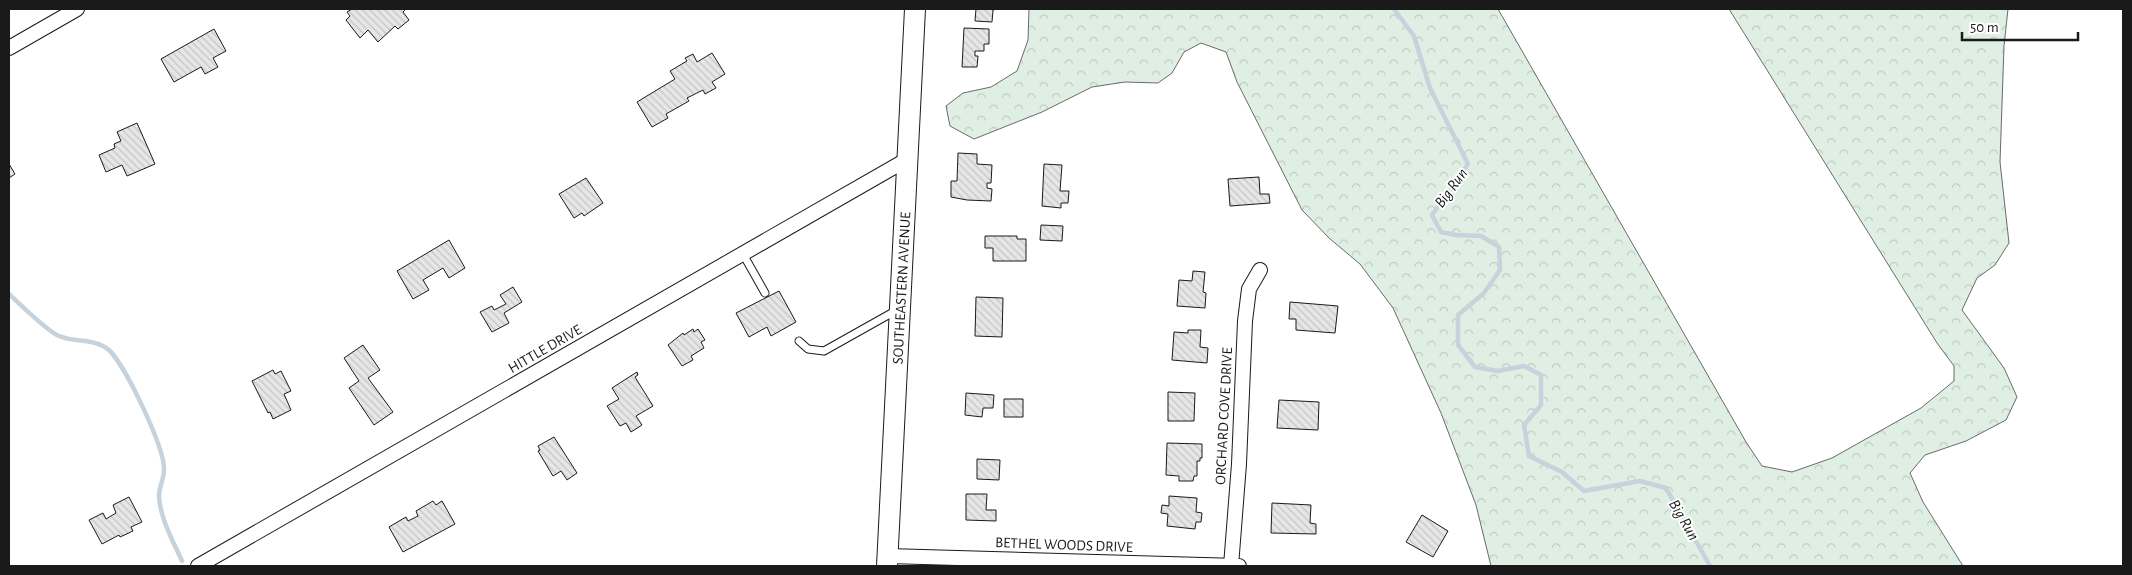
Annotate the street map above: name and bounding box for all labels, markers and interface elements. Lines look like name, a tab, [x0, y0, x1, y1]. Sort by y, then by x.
scale bar	[1962, 10, 2078, 42]
text: 50 m	[1970, 20, 1999, 35]
water label: Big Run	[1432, 165, 1470, 211]
street label: SOUTHEASTERN AVENUE	[891, 211, 913, 365]
street label: HITTLE DRIVE	[506, 322, 584, 376]
street label: ORCHARD COVE DRIVE	[1213, 347, 1235, 485]
water label: Big Run	[1666, 497, 1702, 543]
street label: BETHEL WOODS DRIVE	[995, 535, 1133, 555]

